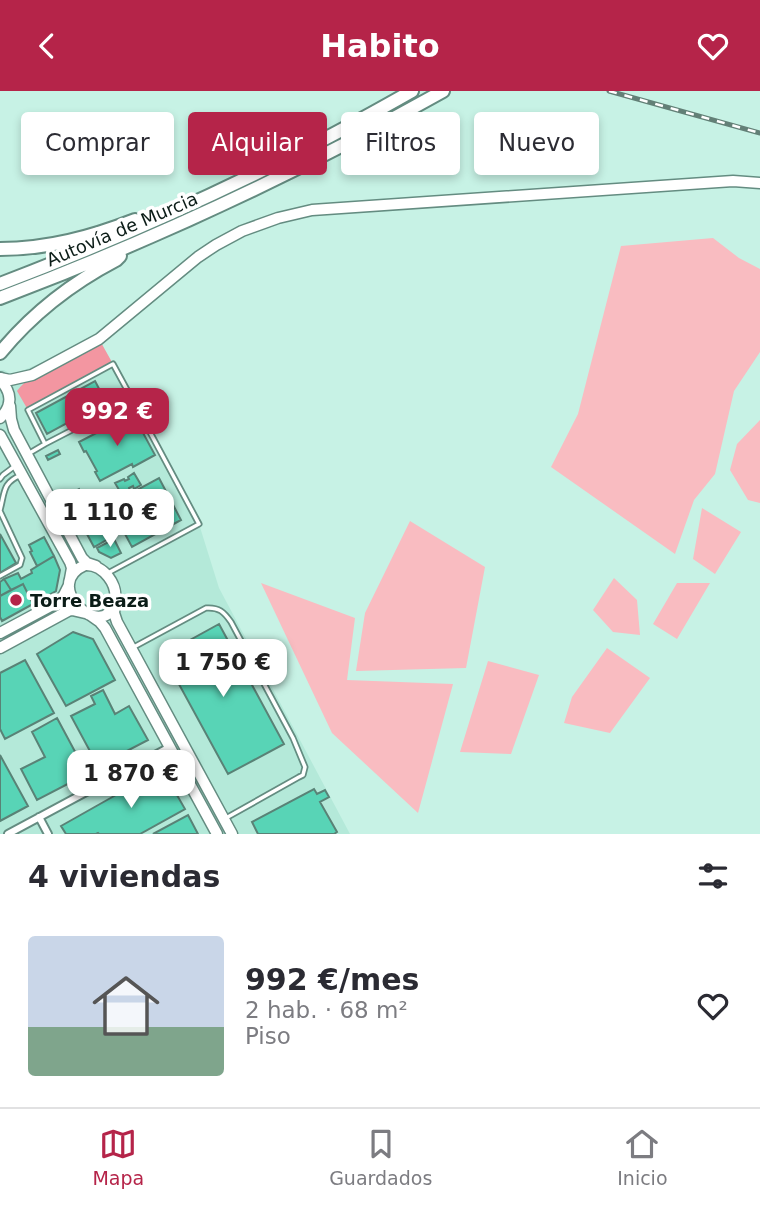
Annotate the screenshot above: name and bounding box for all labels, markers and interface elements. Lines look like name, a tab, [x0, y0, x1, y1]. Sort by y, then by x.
icon: back	[28, 27, 66, 65]
text: Habito	[320, 27, 440, 65]
icon: heart	[694, 27, 732, 65]
chip: Comprar	[21, 112, 174, 175]
chip: Alquilar	[188, 112, 327, 175]
chip: Filtros	[341, 112, 460, 175]
chip: Nuevo	[474, 112, 599, 175]
street label: Autovía de Murcia	[43, 188, 201, 270]
pin: 992 €	[68, 389, 166, 448]
text: 992 €	[81, 398, 153, 424]
pin: 1 110 €	[45, 489, 175, 549]
text: 1 110 €	[62, 499, 158, 525]
place label: Torre Beaza	[30, 590, 149, 611]
marker: Torre Beaza	[8, 592, 24, 608]
pin: 1 750 €	[158, 639, 288, 699]
text: 1 750 €	[175, 649, 271, 675]
pin: 1 870 €	[66, 751, 196, 810]
text: 1 870 €	[83, 760, 179, 786]
icon: filters	[694, 857, 732, 895]
text: 4 viviendas	[28, 859, 220, 894]
text: 992 €/mes	[245, 962, 419, 997]
icon: home	[84, 964, 168, 1048]
icon: heart	[694, 987, 732, 1025]
text: 2 hab. · 68 m²	[245, 997, 408, 1023]
text: Piso	[245, 1023, 291, 1049]
tab: Mapa	[92, 1125, 144, 1189]
tab: Guardados	[329, 1125, 432, 1189]
tab: Inicio	[617, 1125, 668, 1189]

